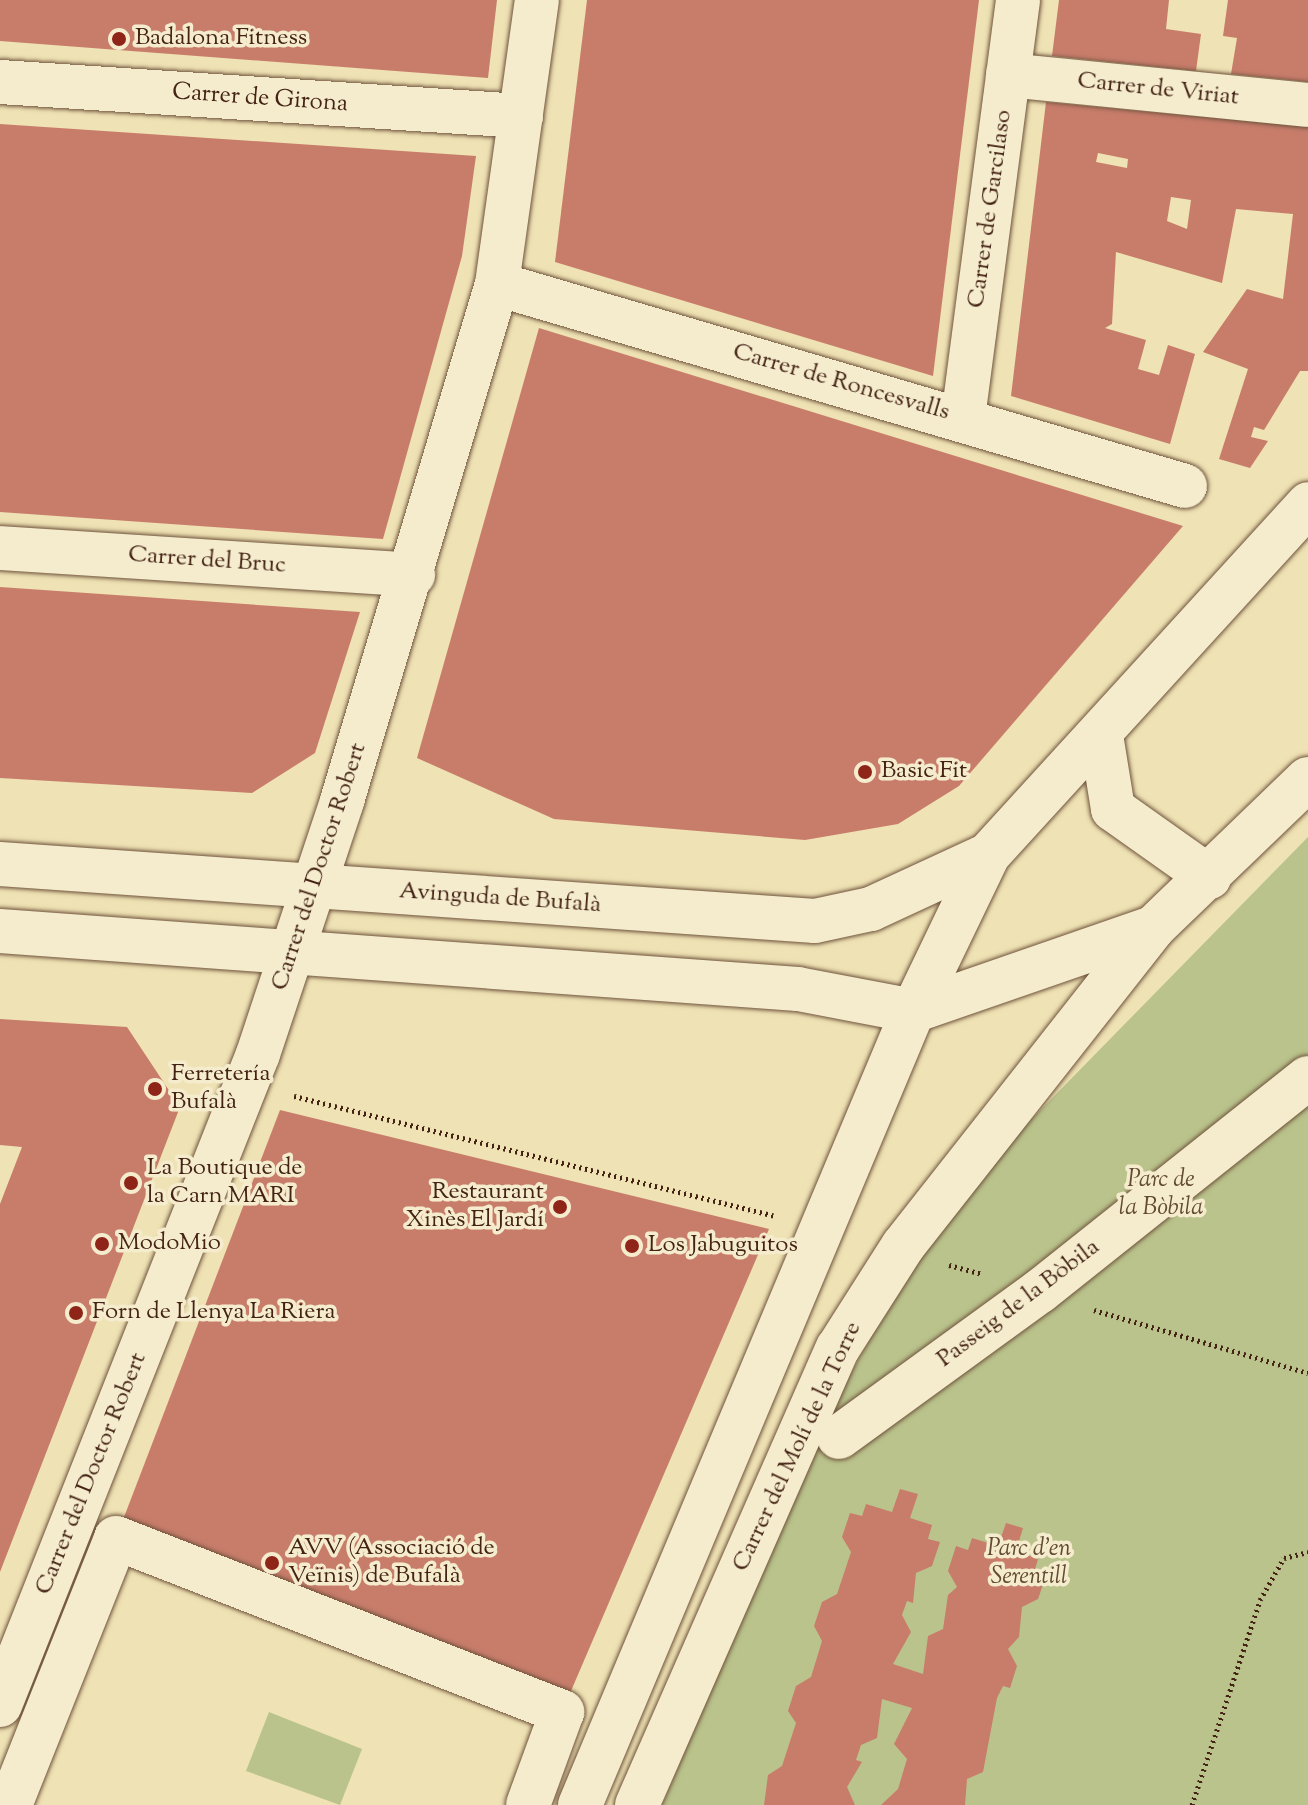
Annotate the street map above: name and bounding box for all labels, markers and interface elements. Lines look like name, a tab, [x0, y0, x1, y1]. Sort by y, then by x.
place label: Badalona Fitness	[135, 25, 307, 53]
marker: Badalona Fitness	[110, 30, 128, 48]
street label: Carrer de Viriat	[1076, 67, 1240, 113]
street label: Carrer de Girona	[171, 78, 349, 120]
street label: Carrer de Garcilaso	[963, 108, 1019, 310]
street label: Carrer de Roncesvalls	[729, 338, 953, 428]
street label: Carrer del Bruc	[127, 541, 287, 581]
street label: Carrer del Doctor Robert	[266, 740, 374, 994]
place label: Basic Fit	[881, 758, 967, 786]
marker: Basic Fit	[856, 763, 874, 781]
street label: Avinguda de Bufalà	[398, 878, 602, 920]
place label: Ferretería Bufalà	[171, 1061, 270, 1117]
marker: Ferretería Bufalà	[146, 1080, 164, 1098]
place label: La Boutique de la Carn MARI	[147, 1155, 302, 1211]
park label: Parc de la Bòbila	[1119, 1167, 1203, 1223]
marker: La Boutique de la Carn MARI	[122, 1174, 140, 1192]
place label: Restaurant Xinès El Jardí	[406, 1179, 544, 1235]
marker: Restaurant Xinès El Jardí	[551, 1198, 569, 1216]
place label: ModoMio	[118, 1230, 221, 1258]
place label: Los Jabuguitos	[648, 1232, 798, 1260]
street label: Passeig de la Bòbila	[932, 1234, 1106, 1374]
marker: ModoMio	[93, 1235, 111, 1253]
marker: Los Jabuguitos	[623, 1237, 641, 1255]
place label: Forn de Llenya La Riera	[92, 1299, 336, 1327]
marker: Forn de Llenya La Riera	[67, 1304, 85, 1322]
street label: Carrer del Molí de la Torre	[727, 1318, 869, 1576]
street label: Carrer del Doctor Robert	[30, 1349, 154, 1599]
place label: AVV (Associació de Veïnis) de Bufalà	[288, 1535, 495, 1591]
park label: Parc d'en Serentill	[987, 1536, 1071, 1592]
marker: AVV (Associació de Veïnis) de Bufalà	[263, 1554, 281, 1572]

